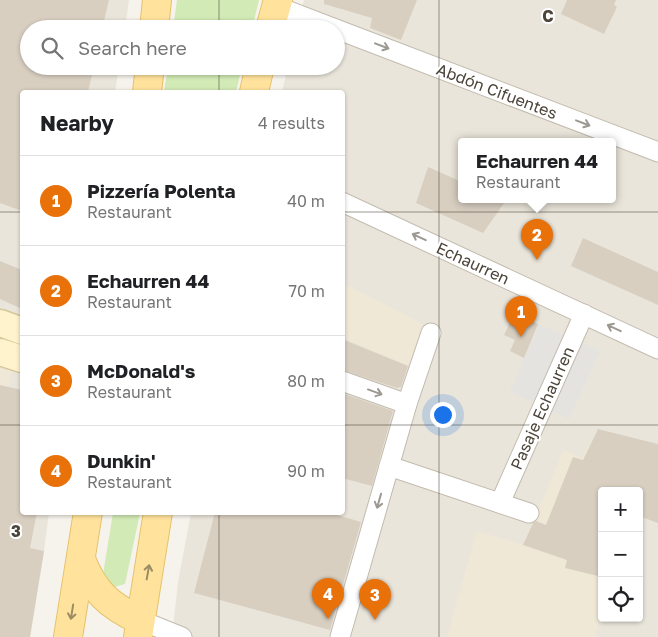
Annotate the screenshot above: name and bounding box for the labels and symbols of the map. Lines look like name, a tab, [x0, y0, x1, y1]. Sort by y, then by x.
text: C	[542, 6, 554, 26]
one-way arrow	[374, 42, 389, 51]
street label: Abdón Cifuentes	[434, 59, 560, 123]
one-way arrow	[574, 119, 590, 128]
pin: 2	[521, 219, 553, 260]
one-way arrow	[412, 232, 427, 242]
street label: Echaurren	[433, 237, 513, 289]
pin: 1	[505, 296, 537, 337]
one-way arrow	[607, 323, 622, 332]
street label: Pasaje Echaurren	[506, 343, 578, 473]
one-way arrow	[367, 388, 382, 397]
your location	[430, 402, 456, 428]
one-way arrow	[374, 493, 384, 509]
text: 3	[11, 521, 21, 541]
one-way arrow	[143, 565, 153, 581]
pin: 4	[312, 578, 344, 619]
pin: 3	[359, 579, 391, 620]
one-way arrow	[67, 604, 77, 620]

